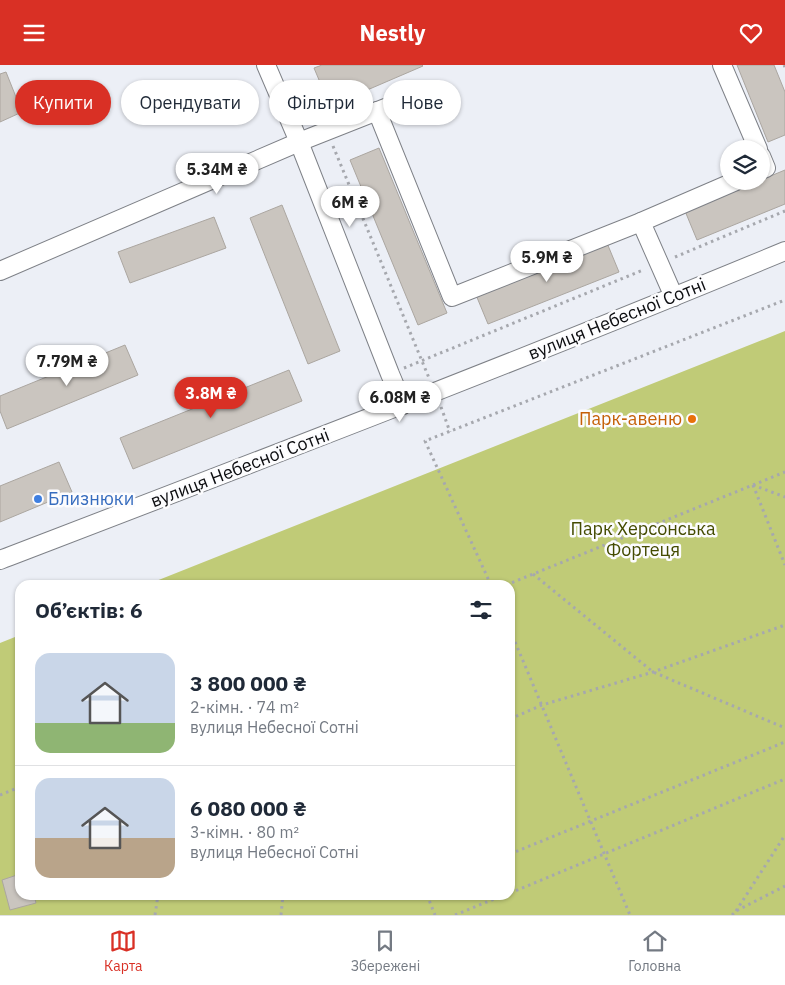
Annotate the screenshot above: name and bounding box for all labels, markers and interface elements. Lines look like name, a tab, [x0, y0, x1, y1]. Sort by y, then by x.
text: Nestly	[360, 18, 425, 47]
icon: menu	[20, 19, 48, 47]
icon: heart	[737, 19, 765, 47]
chip: Купити	[15, 80, 111, 125]
chip: Орендувати	[121, 80, 259, 125]
chip: Фільтри	[269, 80, 373, 125]
chip: Нове	[383, 80, 461, 125]
map controls	[720, 140, 770, 190]
button: layers	[720, 140, 770, 190]
pin: 5.34M ₴	[171, 153, 263, 195]
text: 5.34M ₴	[187, 159, 247, 179]
pin: 6M ₴	[320, 185, 380, 228]
text: 6M ₴	[332, 192, 368, 212]
pin: 5.9M ₴	[506, 241, 588, 283]
text: 5.9M ₴	[521, 247, 573, 267]
street label: вулиця Небесної Сотні	[525, 272, 709, 365]
pin: 7.79M ₴	[21, 345, 113, 387]
text: 7.79M ₴	[37, 351, 97, 371]
pin: 3.8M ₴	[170, 377, 252, 419]
pin: 6.08M ₴	[354, 381, 446, 423]
text: 3.8M ₴	[185, 383, 237, 403]
text: 6.08M ₴	[370, 387, 430, 407]
place label: Парк-авеню	[579, 407, 682, 430]
marker: Парк-авеню	[686, 413, 698, 425]
street label: вулиця Небесної Сотні	[147, 423, 333, 512]
place label: Близнюки	[48, 487, 134, 510]
marker: Близнюки	[32, 493, 44, 505]
park label: Парк Херсонська Фортеця	[570, 517, 716, 561]
text: Об’єктів: 6	[35, 596, 143, 624]
icon: filters	[467, 596, 495, 624]
text: 3 800 000 ₴	[190, 669, 307, 697]
icon: home	[75, 673, 135, 733]
text: 2-кімн. · 74 m²	[190, 697, 299, 717]
text: вулиця Небесної Сотні	[190, 717, 359, 737]
text: 6 080 000 ₴	[190, 794, 307, 822]
icon: home	[75, 798, 135, 858]
text: 3-кімн. · 80 m²	[190, 822, 299, 842]
text: вулиця Небесної Сотні	[190, 842, 359, 862]
tab: Карта	[104, 927, 143, 975]
tab: Збережені	[351, 927, 420, 975]
tab: Головна	[628, 927, 681, 975]

